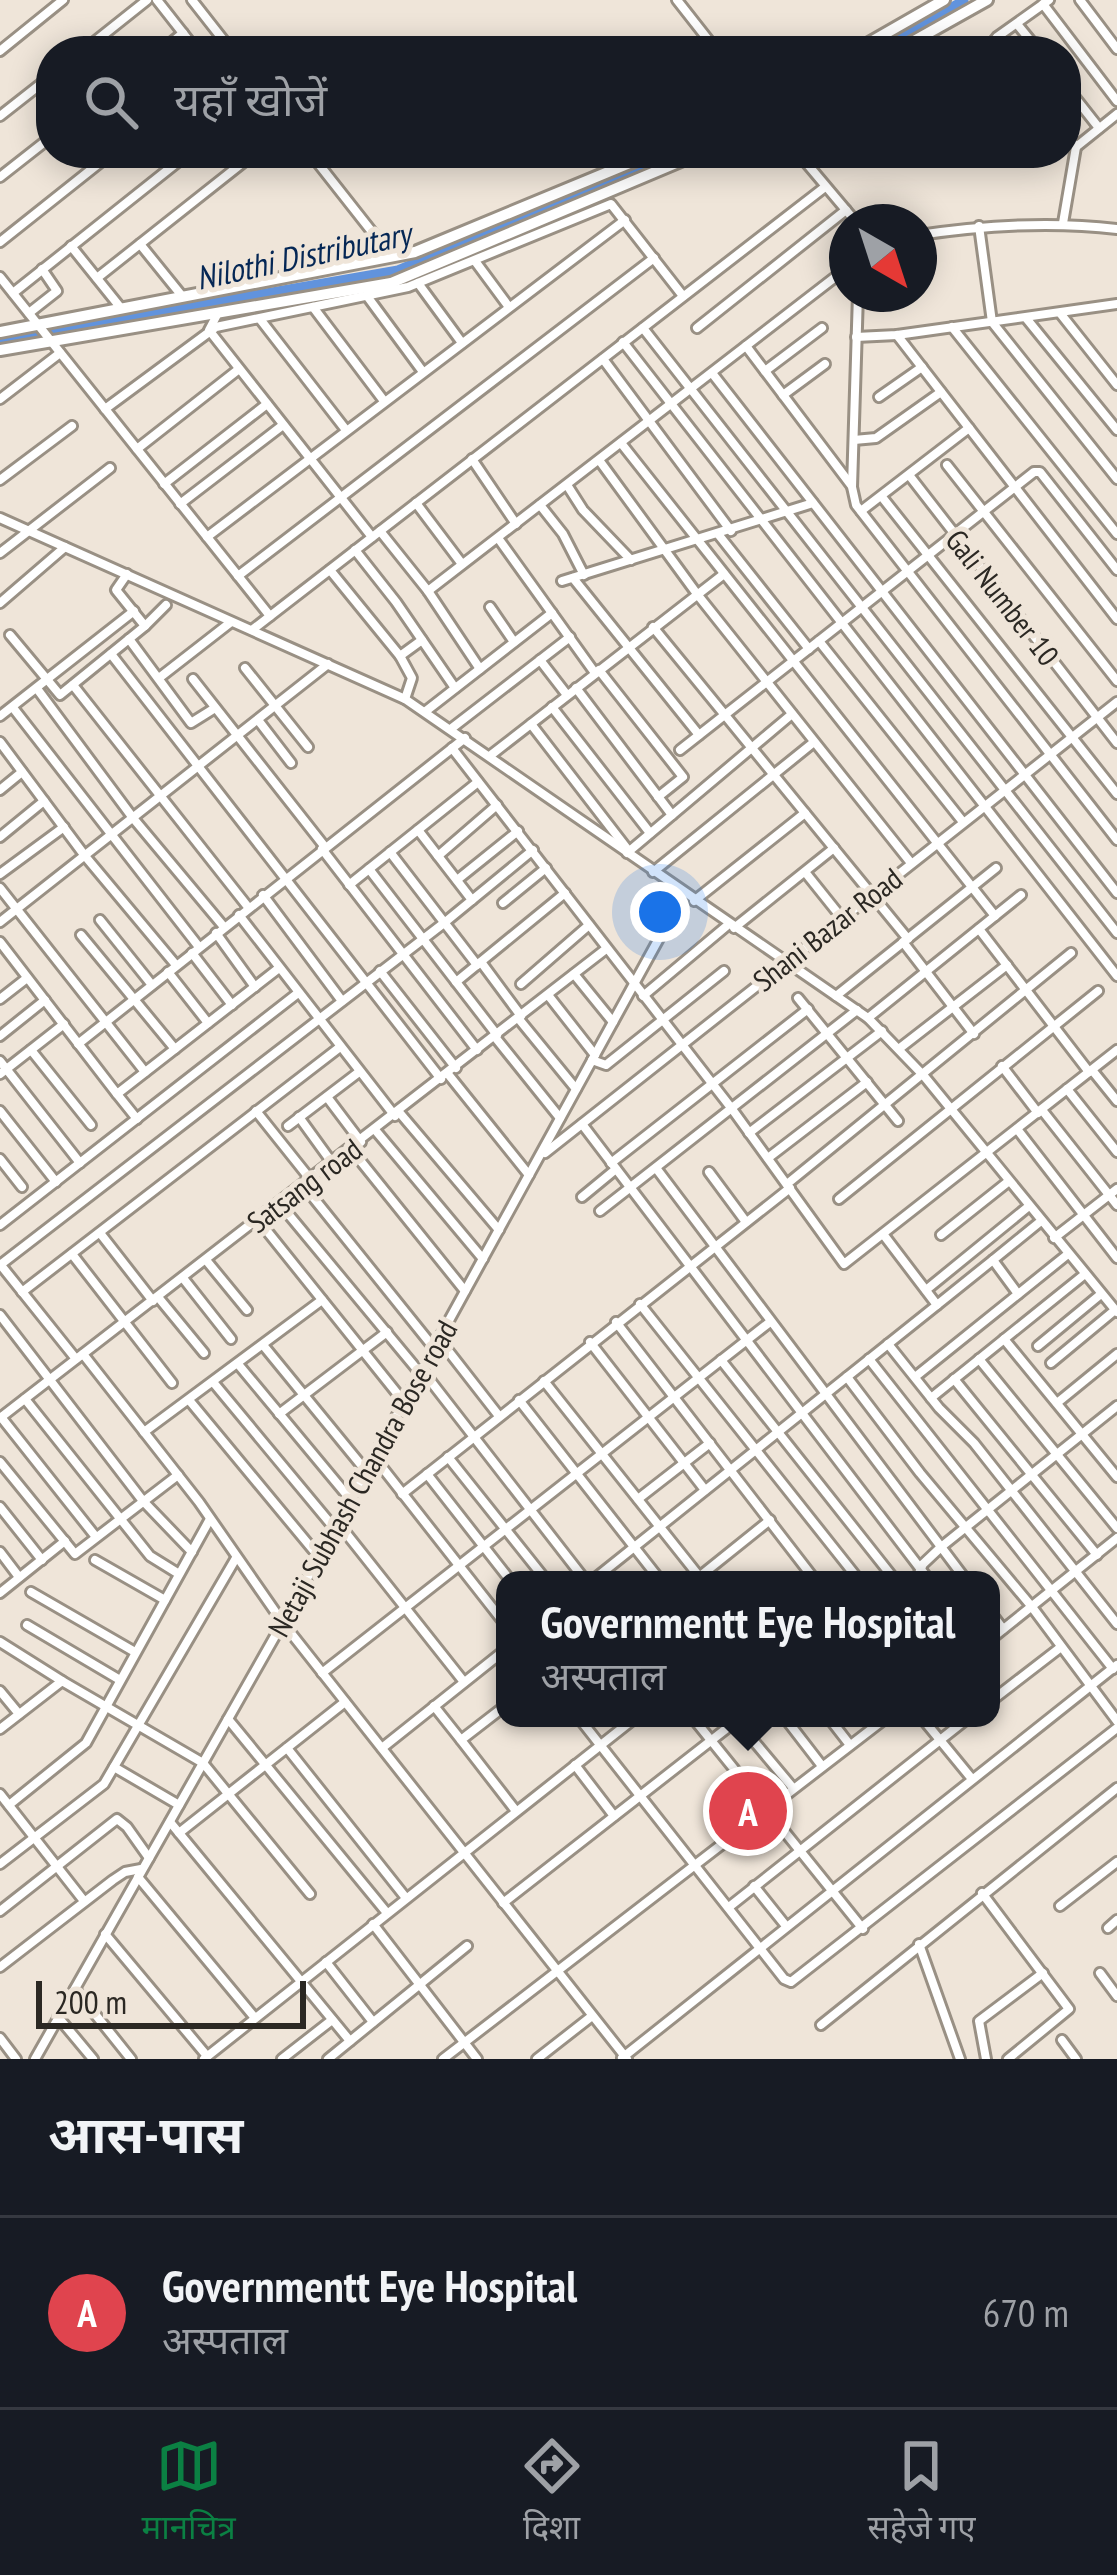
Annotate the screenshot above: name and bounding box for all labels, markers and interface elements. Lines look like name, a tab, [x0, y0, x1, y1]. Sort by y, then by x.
search box	[36, 36, 1081, 168]
icon: search	[78, 69, 144, 135]
text: यहाँ खोजें	[174, 70, 327, 128]
north arrow	[829, 204, 937, 312]
water label: Nilothi Distributary	[192, 210, 419, 299]
street label: Gali Number 10	[938, 521, 1068, 673]
street label: Shani Bazar Road	[745, 859, 909, 999]
your location	[630, 882, 690, 942]
street label: Satsang road	[239, 1129, 369, 1241]
street label: Netaji Subhash Chandra Bose road	[259, 1313, 465, 1643]
popup	[496, 1571, 1000, 1727]
text: Governmentt Eye Hospital	[540, 1592, 956, 1650]
text: अस्पताल	[540, 1650, 666, 1701]
pin: A	[709, 1766, 787, 1856]
scale bar	[36, 1975, 306, 2028]
text: 200 m	[54, 1980, 127, 2023]
text: आस-पास	[48, 2101, 243, 2167]
text: Governmentt Eye Hospital	[162, 2256, 577, 2314]
text: A	[77, 2287, 97, 2338]
text: 670 m	[983, 2287, 1069, 2338]
text: अस्पताल	[162, 2314, 288, 2365]
tab: मानचित्र	[141, 2433, 236, 2552]
tab: दिशा	[519, 2433, 585, 2552]
tab: सहेजे गए	[867, 2433, 976, 2552]

